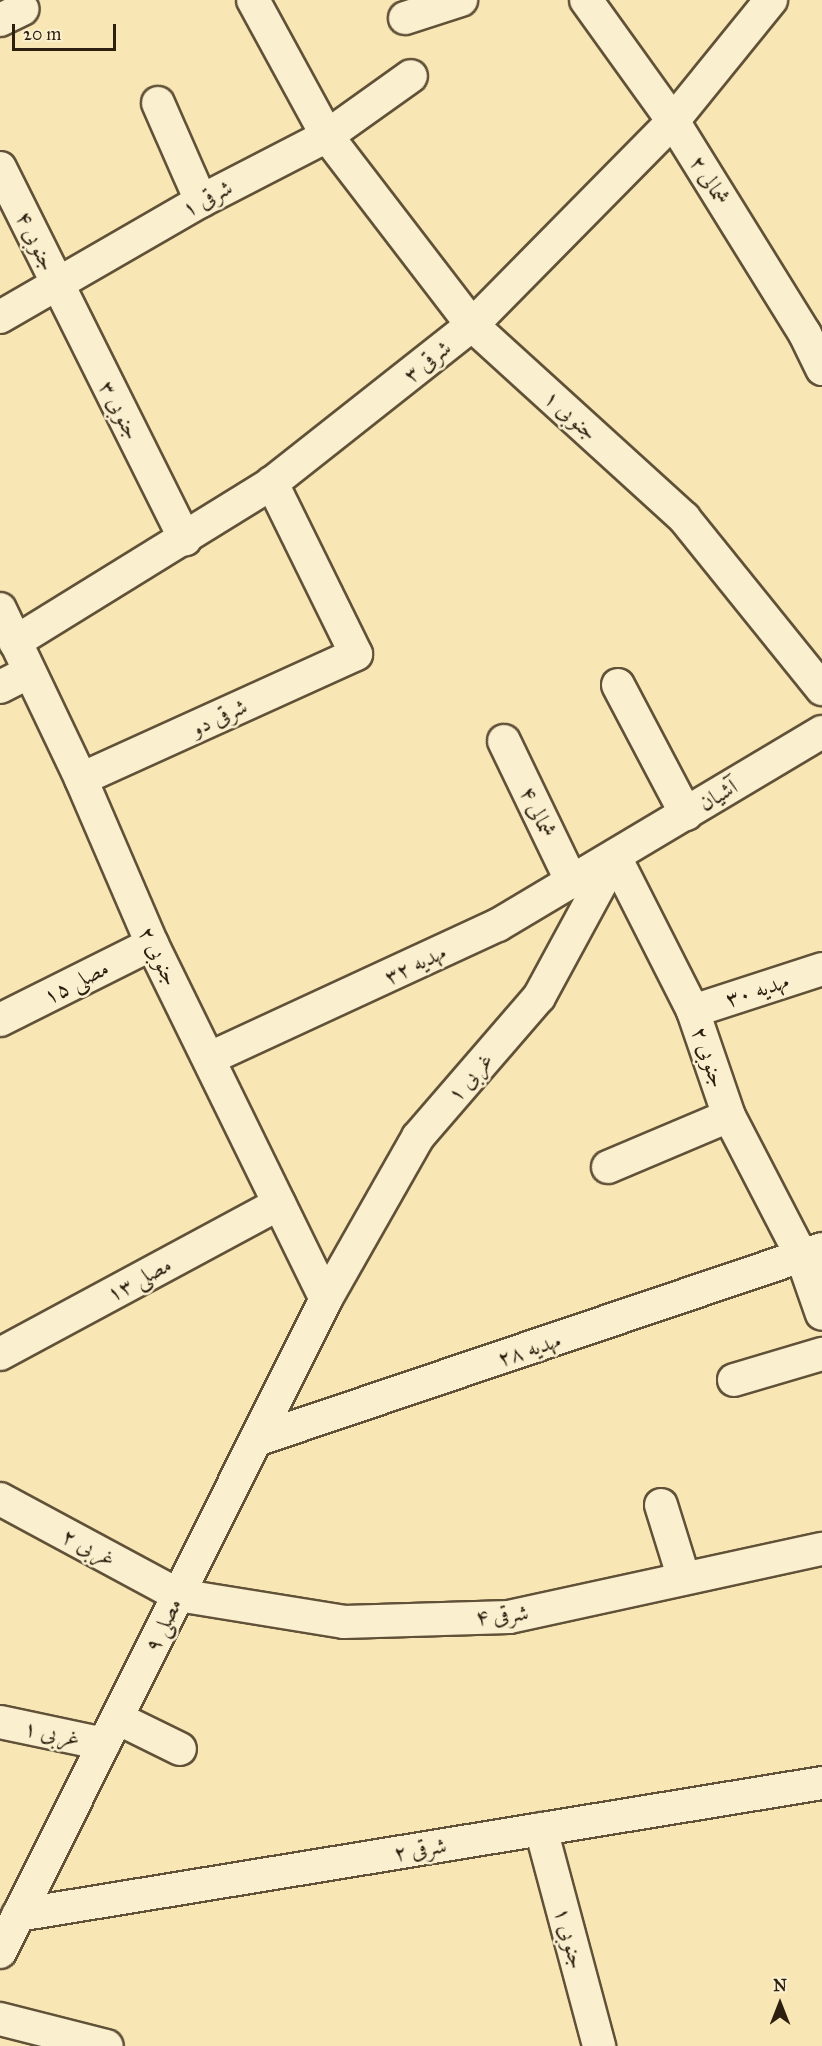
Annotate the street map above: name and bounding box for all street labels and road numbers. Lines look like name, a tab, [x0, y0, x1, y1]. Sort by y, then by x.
street label: شمالی ۲	[685, 150, 735, 210]
street label: شرقی ۱	[177, 174, 237, 222]
street label: ۴ جنوبی	[10, 207, 62, 275]
street label: شرقی ۳	[398, 334, 456, 388]
street label: جنوبی ۳	[94, 376, 146, 444]
street label: جنوبی ۱	[539, 384, 603, 446]
street label: شرقی دو	[187, 693, 251, 741]
street label: آشیان	[694, 773, 742, 817]
street label: شمالی ۴	[514, 782, 562, 842]
street label: جنوبی ۲	[133, 922, 185, 990]
street label: مهدیه ۳۲	[380, 938, 450, 990]
street label: مصلی ۱۵	[39, 954, 113, 1010]
street label: مهدیه ۳۰	[722, 967, 792, 1013]
street label: ۲ جنوبی	[686, 1023, 732, 1091]
street label: ۱ غربی	[441, 1047, 499, 1107]
street label: مصلی ۱۳	[102, 1251, 176, 1307]
street label: مهدیه ۲۸	[494, 1326, 564, 1372]
street label: ۲ غربی	[58, 1522, 120, 1572]
street label: مصلی ۹	[139, 1594, 187, 1656]
street label: ۴ شرقی	[474, 1599, 530, 1631]
street label: ۱ غربی	[22, 1714, 82, 1752]
street label: ۲ شرقی	[392, 1832, 448, 1866]
street label: ۱ جنوبی	[549, 1904, 591, 1972]

